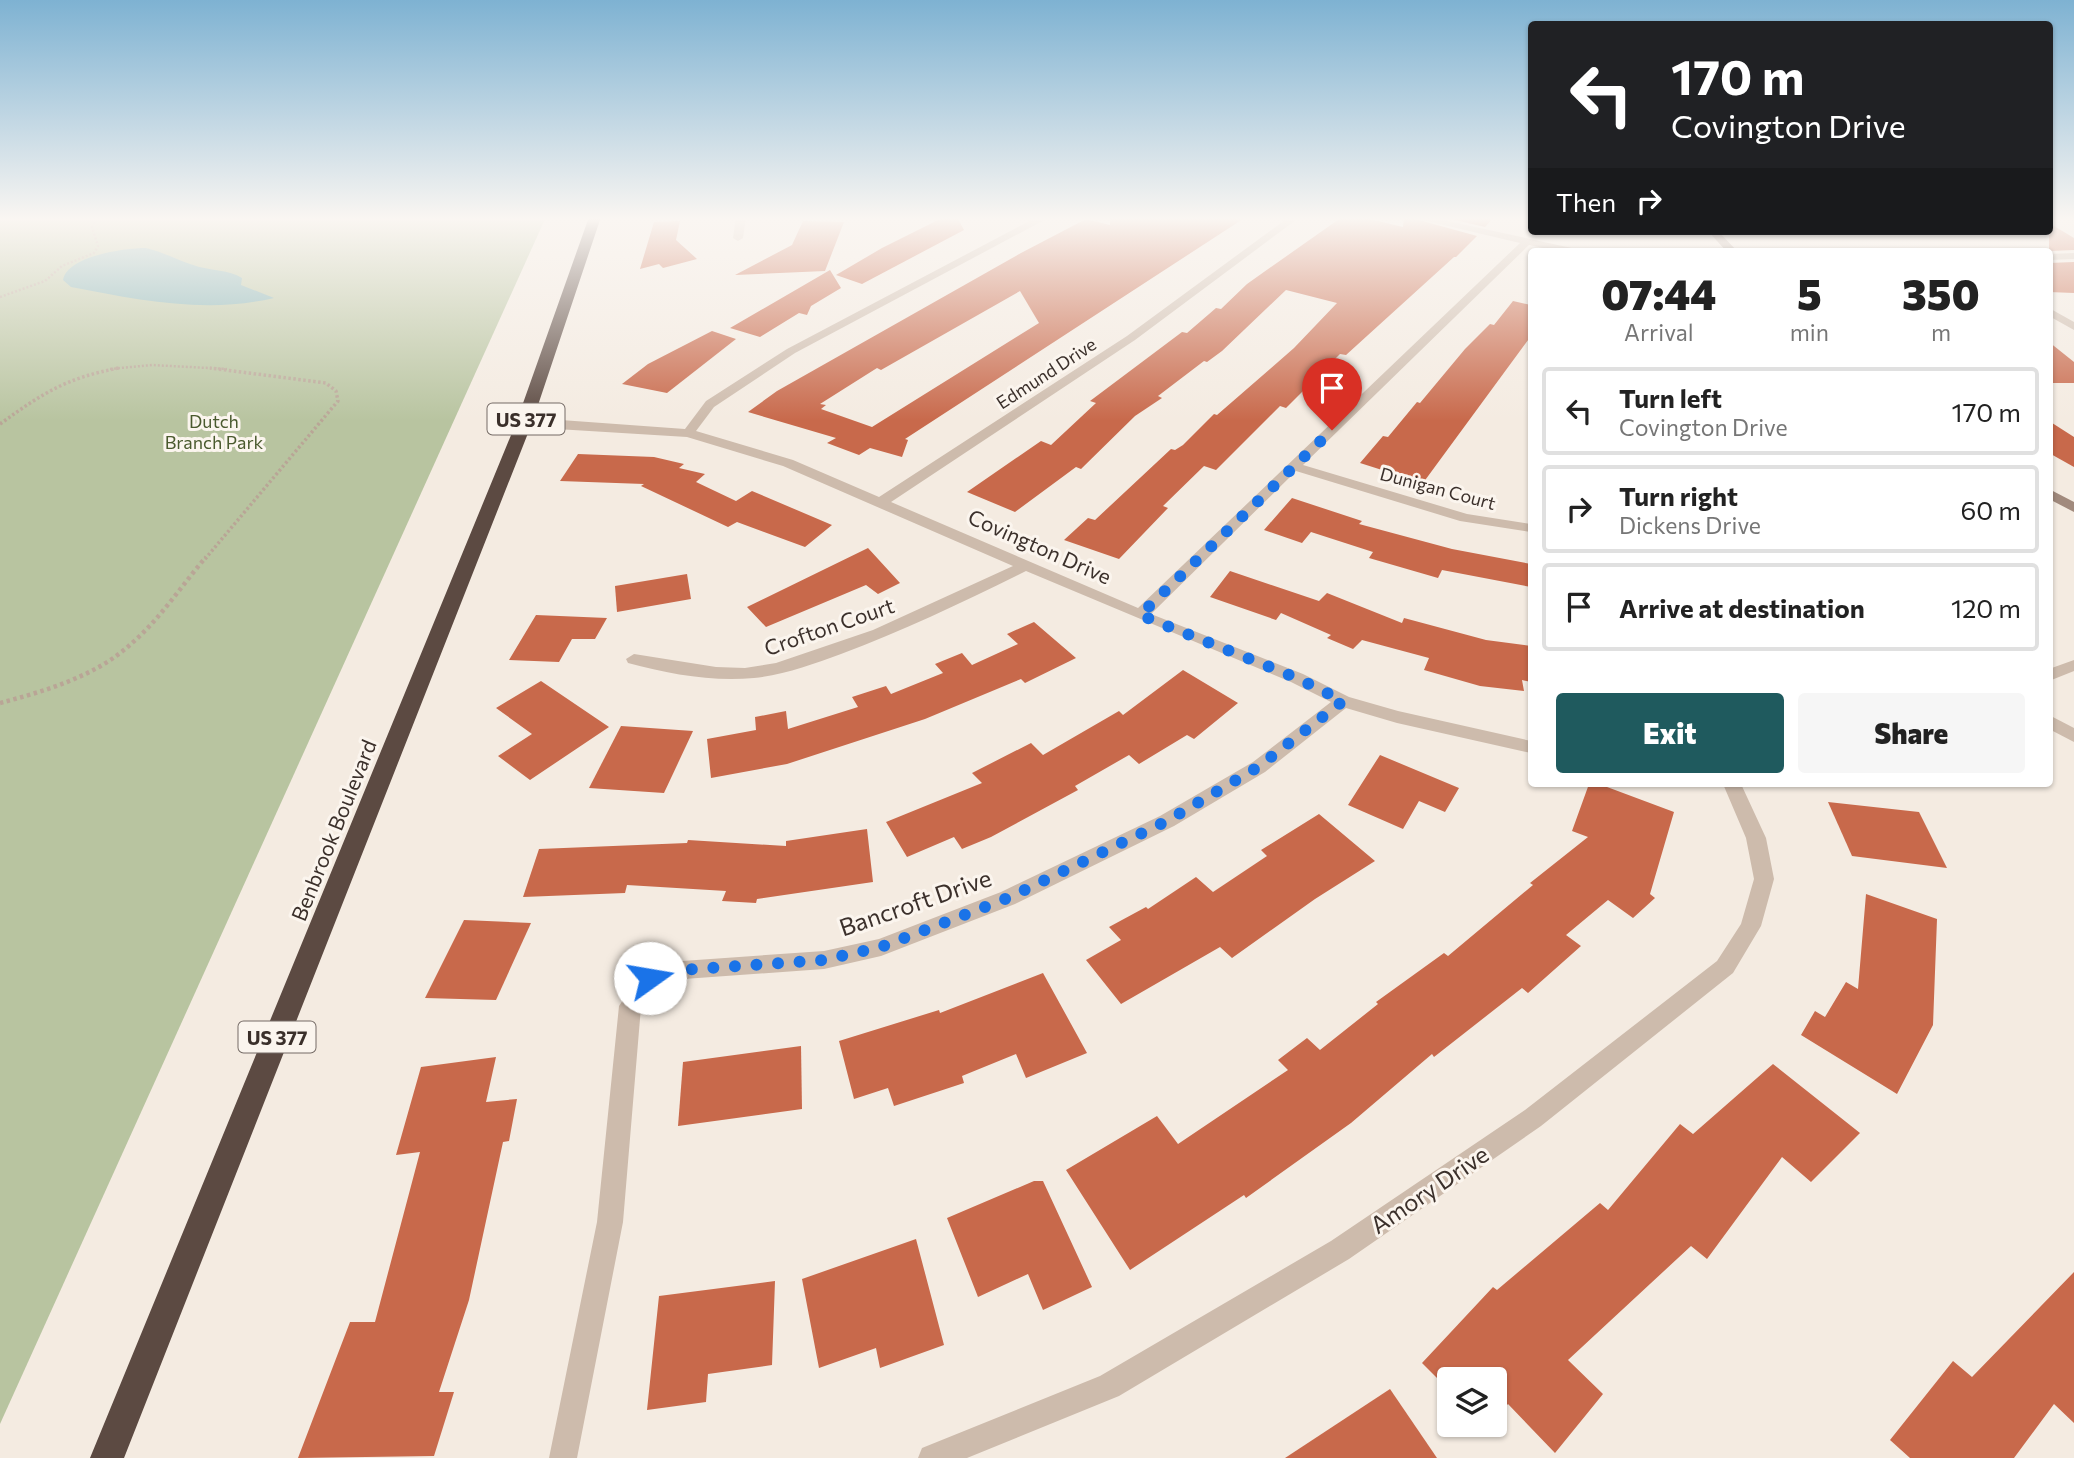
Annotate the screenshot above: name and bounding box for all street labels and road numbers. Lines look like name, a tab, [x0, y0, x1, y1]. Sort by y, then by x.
street label: Edmund Drive	[992, 333, 1100, 413]
road number: US 377	[488, 404, 564, 434]
street label: Dunigan Court	[1378, 462, 1498, 514]
street label: Covington Drive	[965, 503, 1115, 589]
street label: Crofton Court	[761, 592, 897, 660]
street label: Benbrook Boulevard	[285, 736, 381, 924]
street label: Bancroft Drive	[835, 862, 995, 942]
road number: US 377	[238, 1021, 316, 1052]
street label: Amory Drive	[1364, 1139, 1494, 1239]

